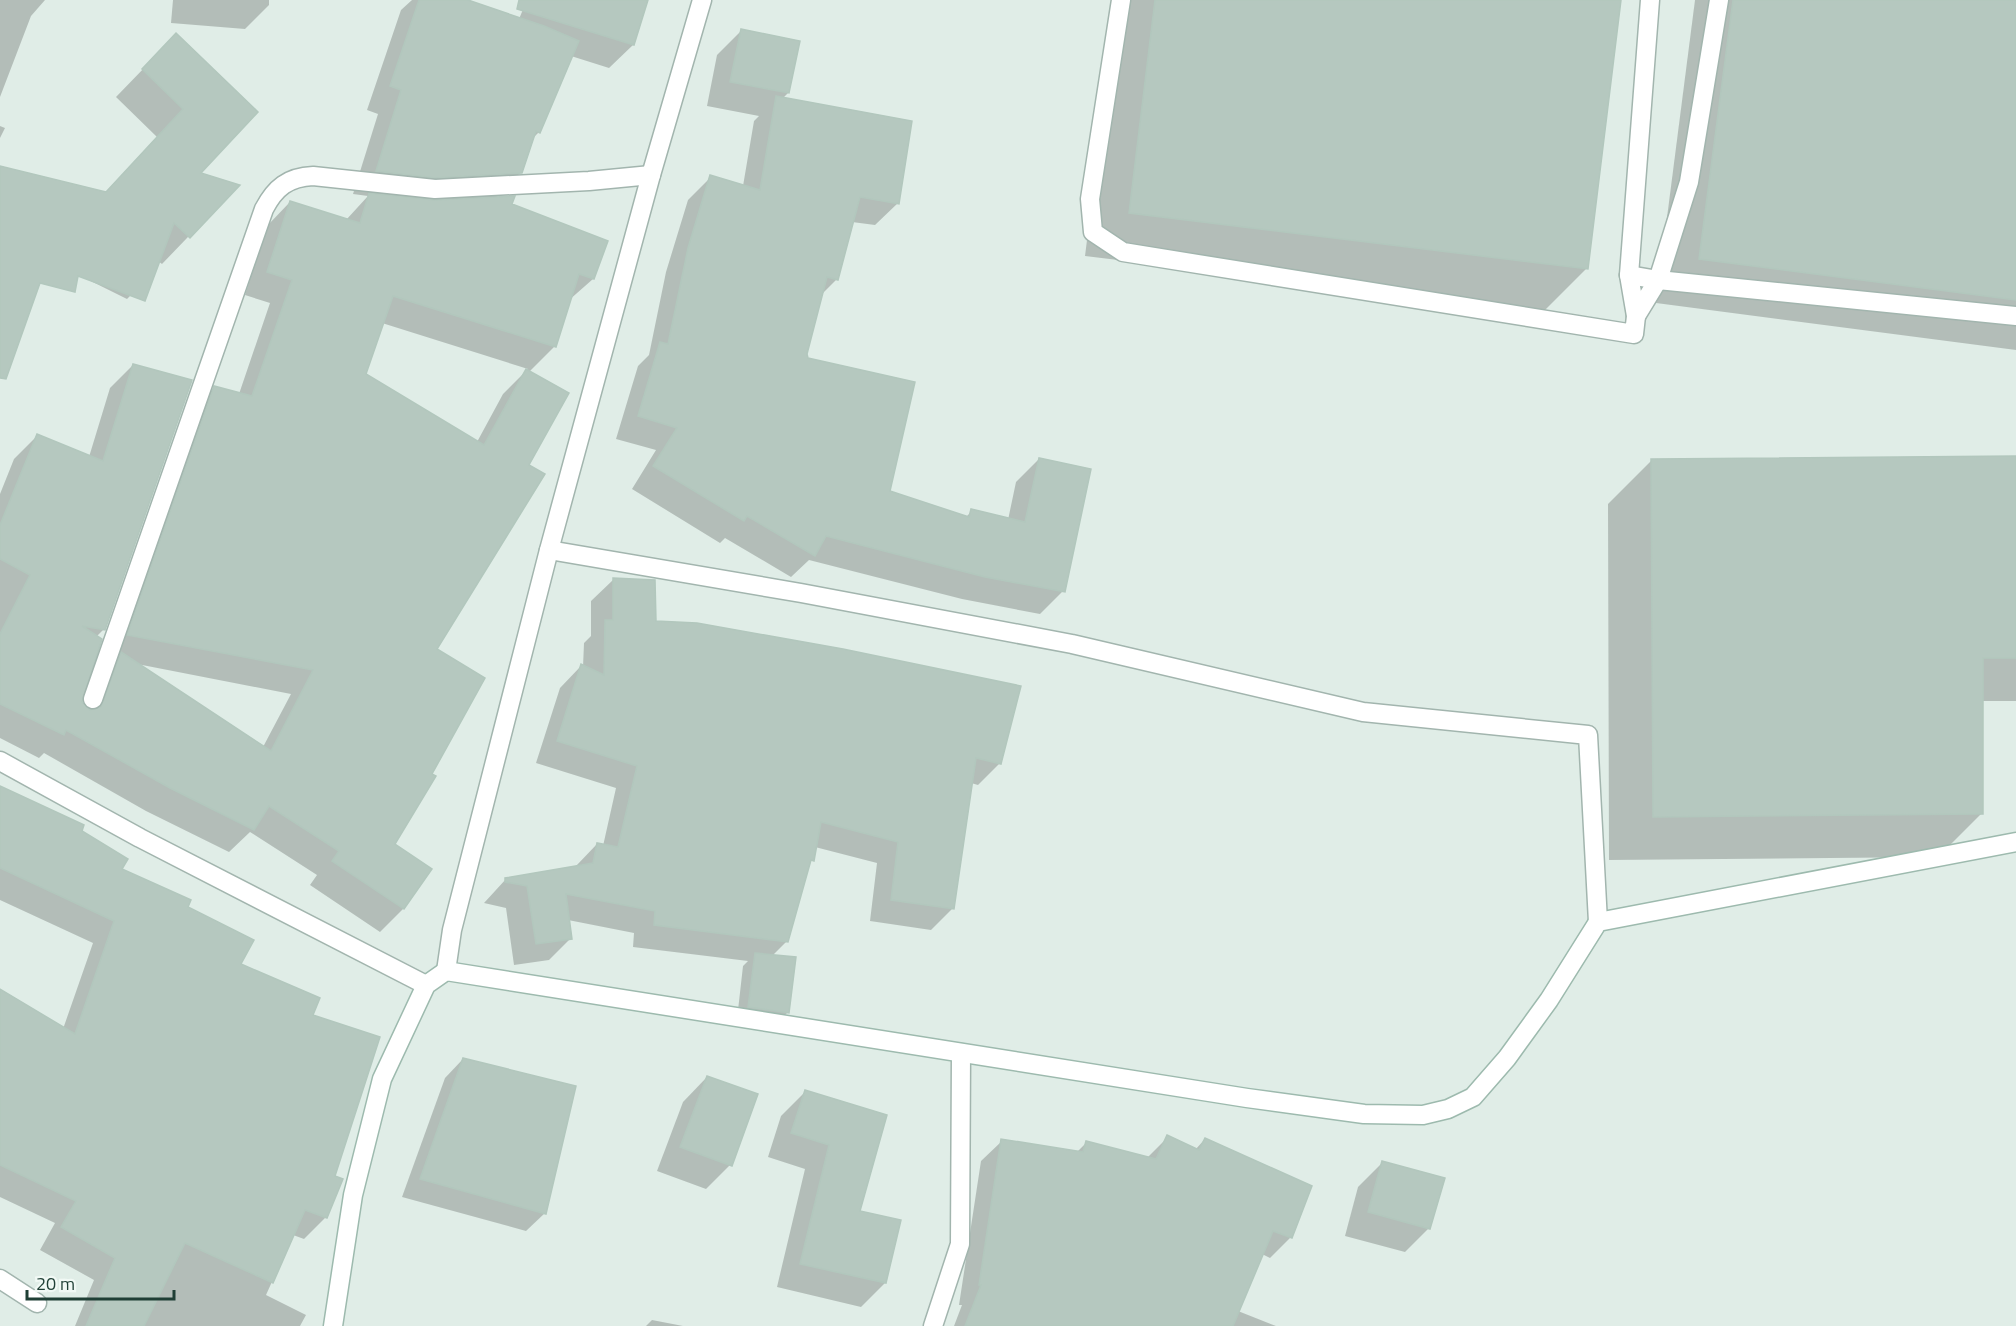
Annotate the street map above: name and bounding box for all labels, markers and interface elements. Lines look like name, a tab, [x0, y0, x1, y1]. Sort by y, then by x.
scale bar	[27, 1263, 174, 1301]
text: 20 m	[36, 1270, 75, 1297]

